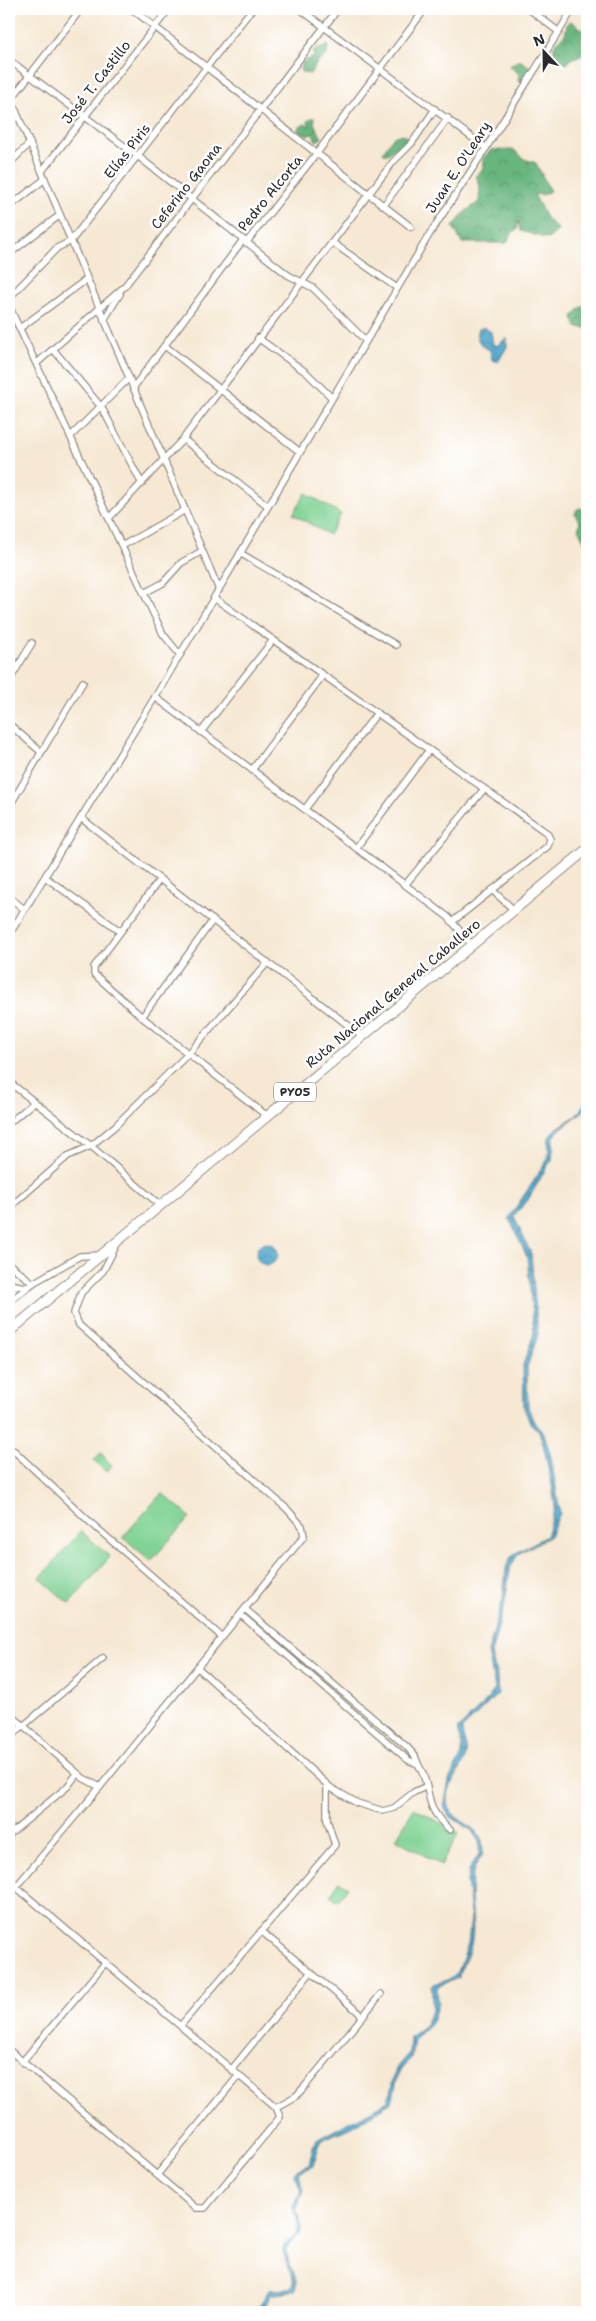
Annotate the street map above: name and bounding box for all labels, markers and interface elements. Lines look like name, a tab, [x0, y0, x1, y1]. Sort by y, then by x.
north arrow	[518, 28, 568, 78]
text: N	[531, 30, 548, 50]
street label: José T. Castillo	[58, 36, 134, 128]
street label: Juan E. O'Leary	[422, 118, 494, 216]
street label: Elías Piris	[100, 120, 154, 182]
street label: Ceferino Gaona	[147, 139, 226, 233]
street label: Pedro Alcorta	[234, 151, 306, 235]
street label: Ruta Nacional General Caballero	[302, 914, 484, 1072]
road number: PY05	[274, 1082, 316, 1102]

